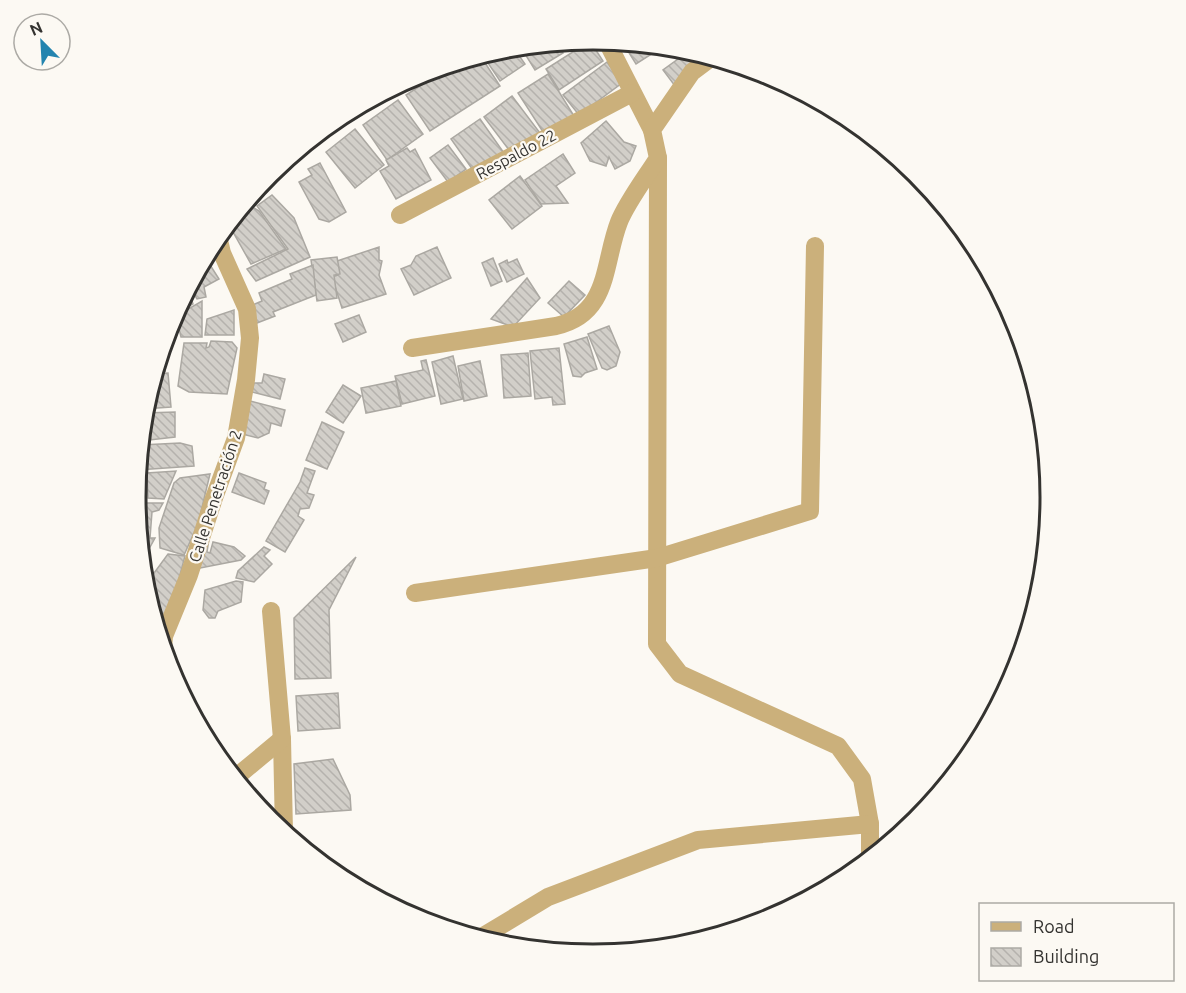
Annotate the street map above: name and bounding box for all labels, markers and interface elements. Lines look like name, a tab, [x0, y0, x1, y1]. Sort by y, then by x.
north arrow	[12, 12, 72, 72]
text: N	[27, 18, 45, 39]
street label: Respaldo 22	[473, 125, 559, 183]
street label: Calle Penetración 2	[185, 428, 245, 564]
legend	[979, 903, 1174, 981]
text: Road	[1033, 916, 1075, 936]
text: Building	[1033, 946, 1099, 966]

